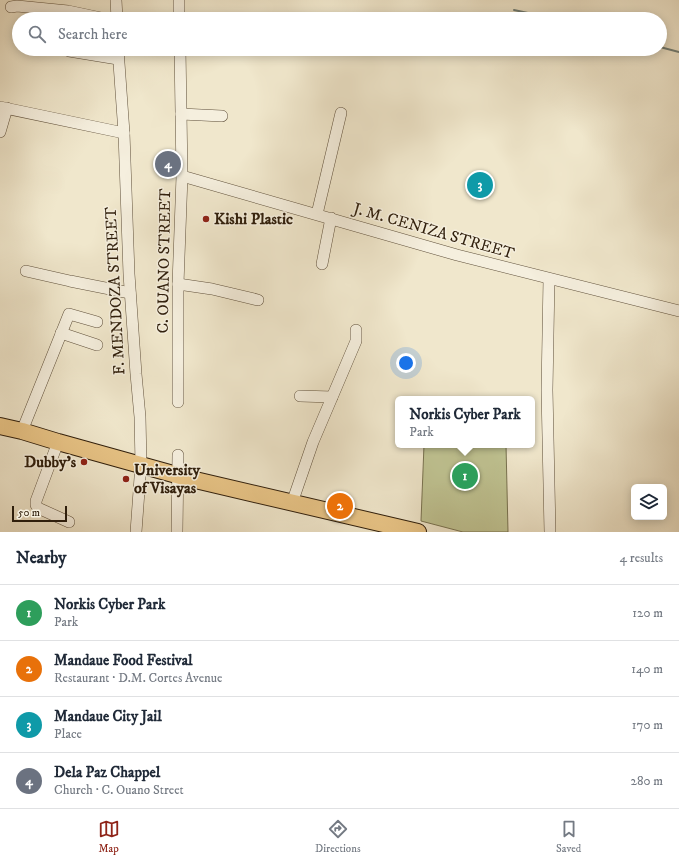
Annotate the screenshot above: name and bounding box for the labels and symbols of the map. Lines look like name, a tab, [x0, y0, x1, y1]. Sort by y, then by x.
pin: 4	[155, 149, 181, 179]
pin: 3	[467, 170, 493, 200]
street label: C. OUANO STREET	[153, 188, 175, 334]
street label: J. M. CENIZA STREET	[349, 198, 517, 264]
street label: F. MENDOZA STREET	[101, 206, 129, 376]
place label: Kishi Plastic	[214, 209, 293, 229]
marker: Kishi Plastic	[201, 214, 211, 224]
your location	[396, 353, 416, 373]
place label: Dubby's	[24, 452, 77, 472]
marker: Dubby's	[79, 457, 89, 467]
place label: University of Visayas	[134, 460, 201, 498]
pin: 1	[452, 461, 478, 491]
marker: University of Visayas	[121, 474, 131, 484]
pin: 2	[327, 491, 353, 521]
scale bar	[12, 504, 67, 523]

